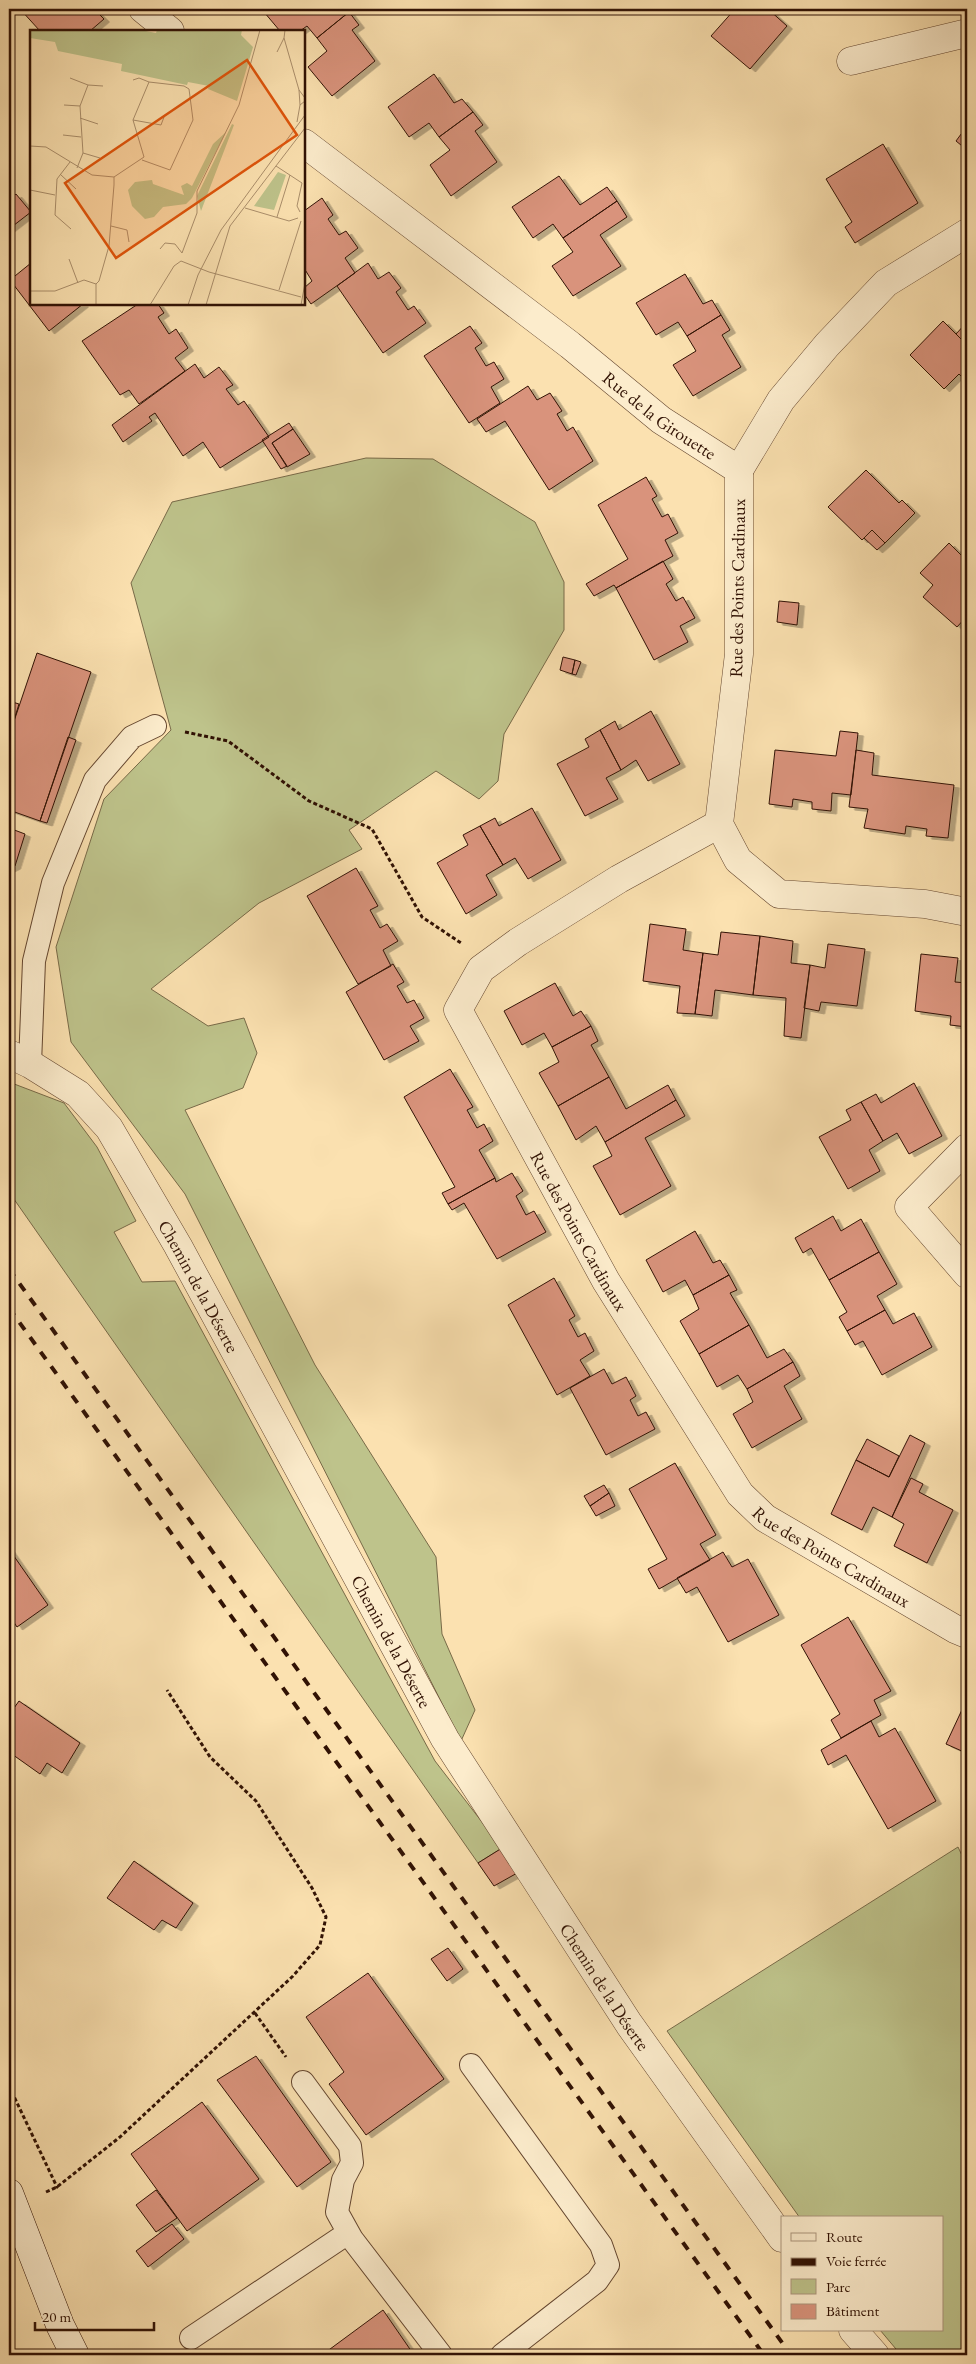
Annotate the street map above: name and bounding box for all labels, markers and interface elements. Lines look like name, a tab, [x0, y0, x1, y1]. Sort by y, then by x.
inset map	[30, 30, 305, 305]
street label: Rue de la Girouette	[598, 366, 721, 464]
street label: Rue des Points Cardinaux	[724, 498, 750, 678]
street label: Rue des Points Cardinaux	[526, 1147, 633, 1315]
street label: Chemin de la Déserte	[154, 1216, 245, 1356]
street label: Rue des Points Cardinaux	[748, 1501, 915, 1612]
street label: Chemin de la Déserte	[347, 1571, 437, 1712]
street label: Chemin de la Déserte	[555, 1918, 655, 2055]
legend	[781, 2216, 944, 2332]
text: Route	[826, 2227, 863, 2246]
text: Voie ferrée	[826, 2251, 886, 2270]
text: Parc	[826, 2277, 851, 2296]
scale bar	[35, 2299, 154, 2331]
text: Bâtiment	[826, 2301, 880, 2320]
text: 20 m	[42, 2307, 71, 2326]

